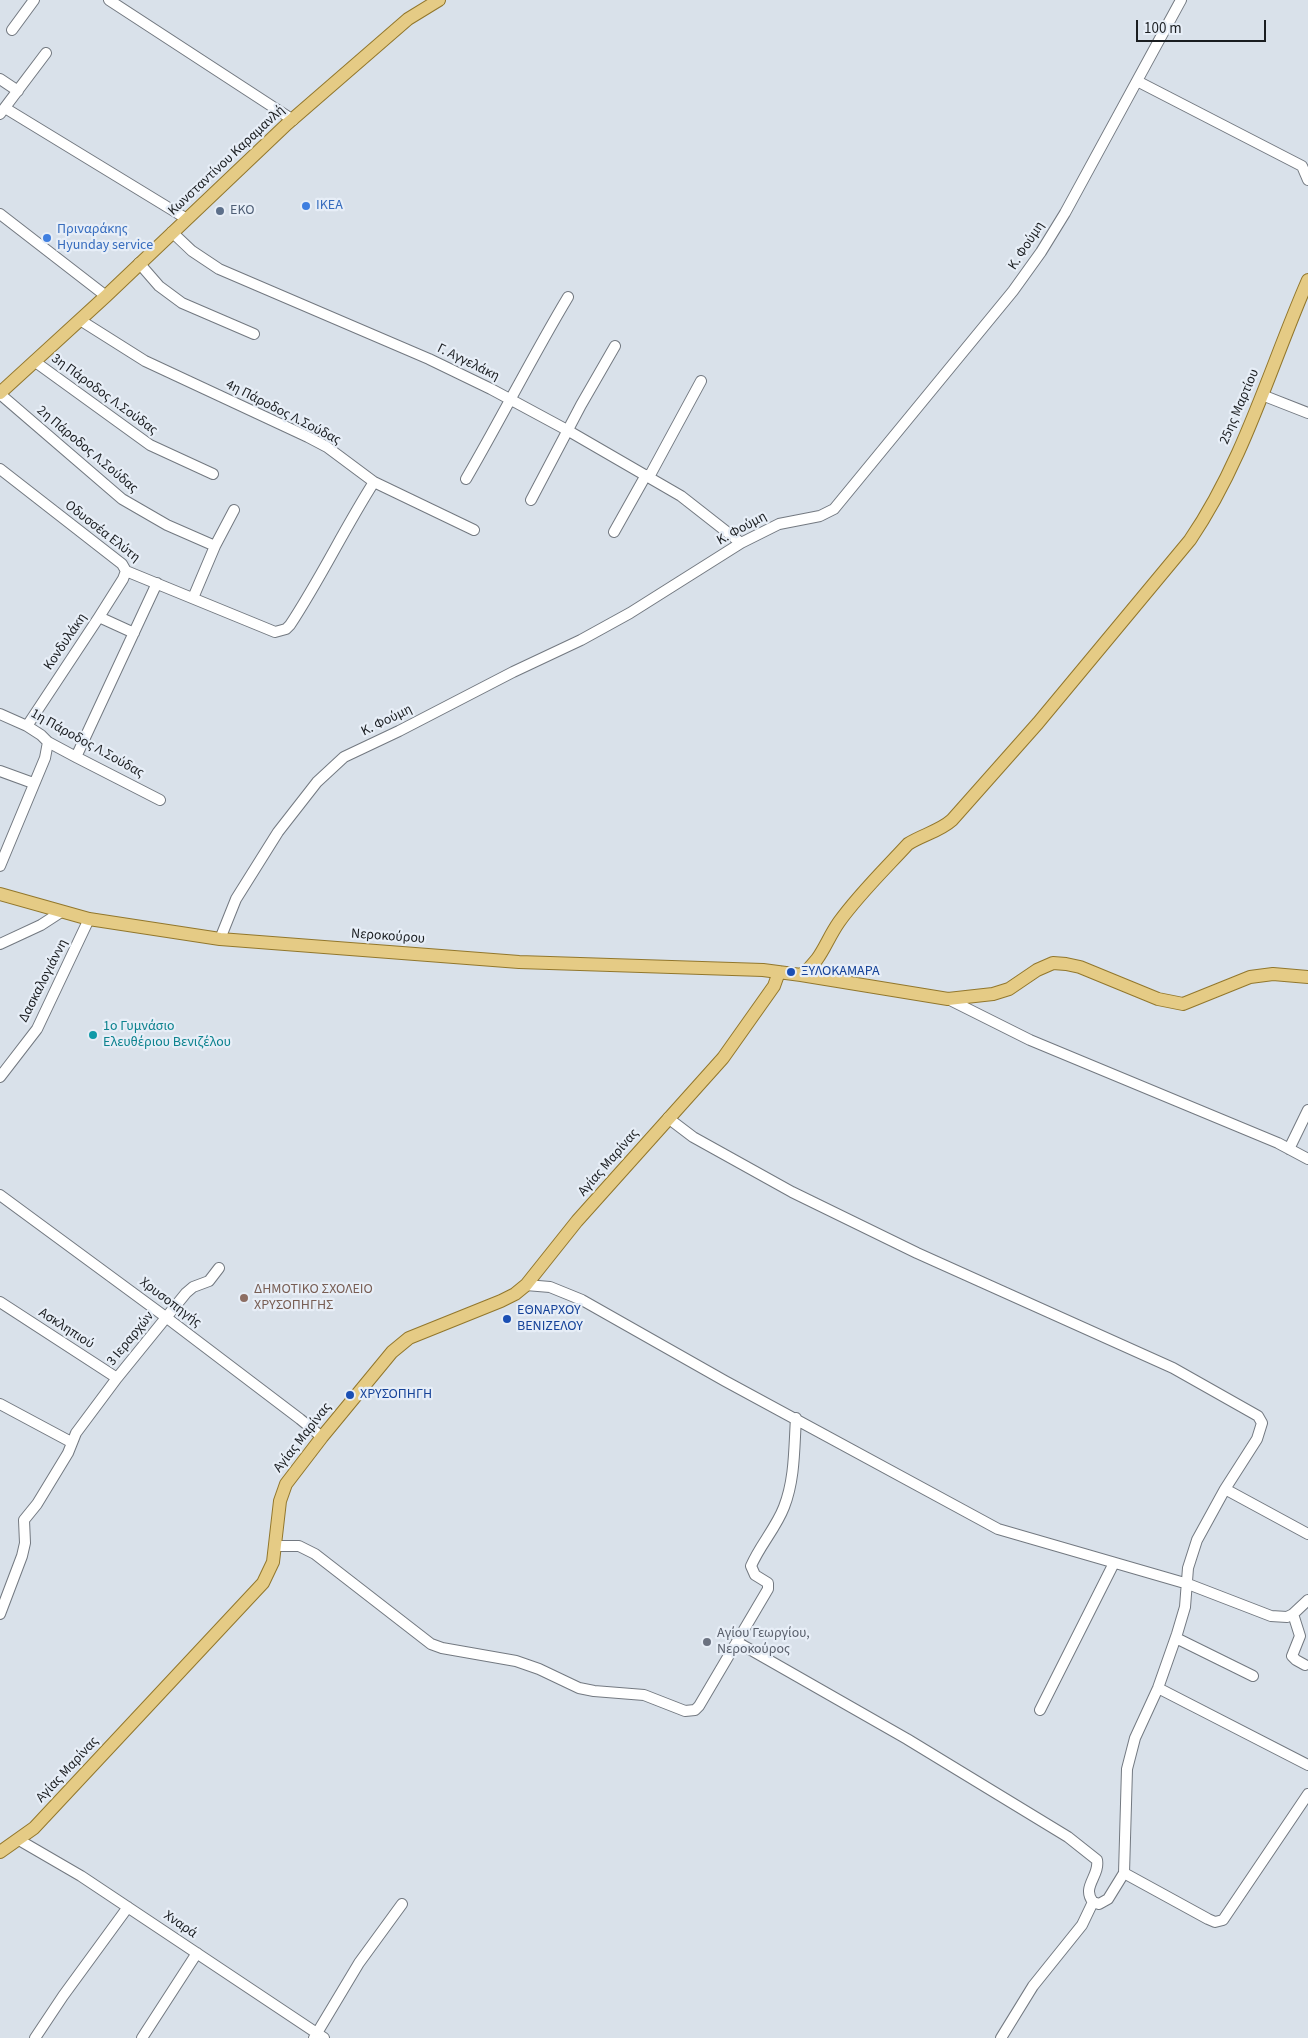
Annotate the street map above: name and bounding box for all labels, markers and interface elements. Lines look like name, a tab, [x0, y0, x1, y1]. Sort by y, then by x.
scale bar	[1138, 10, 1268, 42]
text: 100 m	[1144, 18, 1182, 39]
street label: Κωνσταντίνου Καραμανλή	[165, 102, 289, 220]
place label: IKEA	[316, 198, 343, 214]
marker: IKEA	[300, 200, 312, 212]
place label: EKO	[230, 203, 255, 219]
marker: EKO	[214, 205, 226, 217]
street label: Κ. Φούμη	[1005, 219, 1049, 273]
place label: Πριναράκης Hyunday service	[57, 222, 153, 254]
marker: Πριναράκης Hyunday service	[41, 232, 53, 244]
street label: Γ. Αγγελάκη	[434, 341, 502, 385]
street label: 3η Πάροδος Λ.Σούδας	[48, 351, 160, 439]
street label: 25ης Μαρτίου	[1217, 367, 1263, 447]
street label: 4η Πάροδος Λ.Σούδας	[223, 377, 343, 449]
street label: 2η Πάροδος Λ.Σούδας	[33, 403, 141, 497]
street label: Οδυσσέα Ελύτη	[61, 497, 143, 567]
street label: Κ. Φούμη	[714, 508, 770, 550]
street label: Κονδυλάκη	[41, 610, 91, 674]
street label: Κ. Φούμη	[359, 701, 415, 741]
street label: 1η Πάροδος Λ.Σούδας	[27, 706, 147, 782]
street label: Νεροκούρου	[350, 926, 426, 948]
street label: Δασκαλογιάννη	[16, 937, 72, 1025]
place label: ΞΥΛΟΚΑΜΑΡΑ	[801, 964, 880, 980]
marker: ΞΥΛΟΚΑΜΑΡΑ	[785, 966, 797, 978]
place label: 1ο Γυμνάσιο Ελευθέριου Βενιζέλου	[103, 1019, 231, 1052]
marker: 1ο Γυμνάσιο Ελευθέριου Βενιζέλου	[87, 1029, 99, 1041]
street label: Αγίας Μαρίνας	[575, 1126, 643, 1200]
street label: Χρυσοπηγής	[136, 1274, 204, 1332]
place label: ΔΗΜΟΤΙΚΟ ΣΧΟΛΕΙΟ ΧΡΥΣΟΠΗΓΗΣ	[254, 1282, 373, 1314]
marker: ΔΗΜΟΤΙΚΟ ΣΧΟΛΕΙΟ ΧΡΥΣΟΠΗΓΗΣ	[238, 1292, 250, 1304]
place label: ΕΘΝΑΡΧΟΥ ΒΕΝΙΖΕΛΟΥ	[517, 1303, 583, 1335]
street label: Ασκληπιού	[35, 1305, 97, 1353]
street label: 3 Ιεραρχών	[104, 1308, 158, 1370]
marker: ΕΘΝΑΡΧΟΥ ΒΕΝΙΖΕΛΟΥ	[501, 1313, 513, 1325]
place label: ΧΡΥΣΟΠΗΓΗ	[360, 1387, 432, 1403]
marker: ΧΡΥΣΟΠΗΓΗ	[344, 1389, 356, 1401]
street label: Αγίας Μαρίνας	[270, 1400, 336, 1476]
place label: Αγίου Γεωργίου, Νεροκούρος	[717, 1626, 810, 1658]
marker: Αγίου Γεωργίου, Νεροκούρος	[701, 1636, 713, 1648]
street label: Αγίας Μαρίνας	[33, 1733, 103, 1807]
street label: Χναρά	[160, 1908, 200, 1942]

